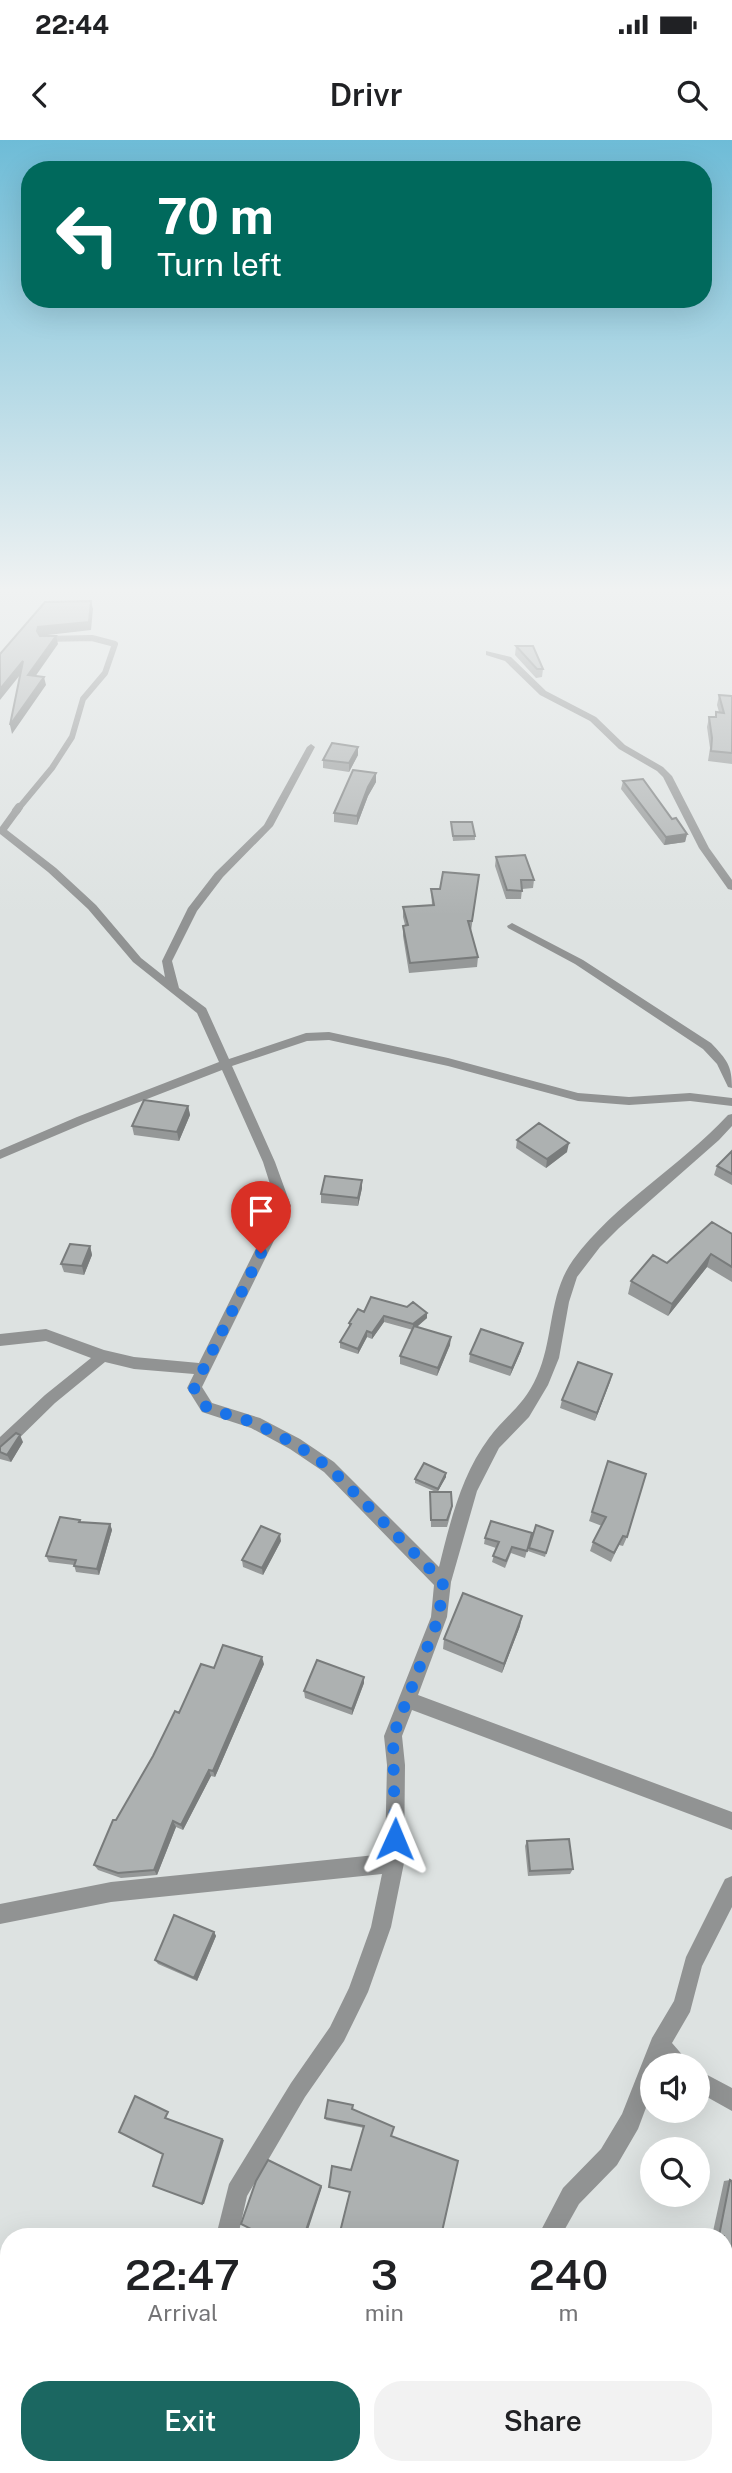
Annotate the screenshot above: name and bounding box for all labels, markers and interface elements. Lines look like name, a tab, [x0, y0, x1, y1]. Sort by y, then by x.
text: 22:44	[35, 9, 109, 40]
icon: back	[21, 76, 59, 114]
text: Drivr	[329, 76, 403, 113]
icon: search	[673, 76, 711, 114]
text: 70 m	[157, 187, 274, 245]
icon: left	[42, 189, 133, 280]
text: Turn left	[157, 246, 282, 283]
pin	[231, 1181, 291, 1253]
icon: arrive	[242, 1192, 280, 1230]
position arrow	[358, 1802, 432, 1876]
map controls	[640, 2053, 710, 2207]
button: sound	[640, 2053, 710, 2123]
button: search	[640, 2137, 710, 2207]
text: 22:47	[125, 2250, 240, 2299]
text: 3	[371, 2250, 398, 2299]
text: 240	[529, 2250, 608, 2299]
text: Arrival	[147, 2299, 218, 2326]
text: min	[365, 2299, 404, 2326]
text: m	[558, 2299, 578, 2326]
button: Exit	[21, 2381, 360, 2461]
button: Share	[374, 2381, 712, 2461]

